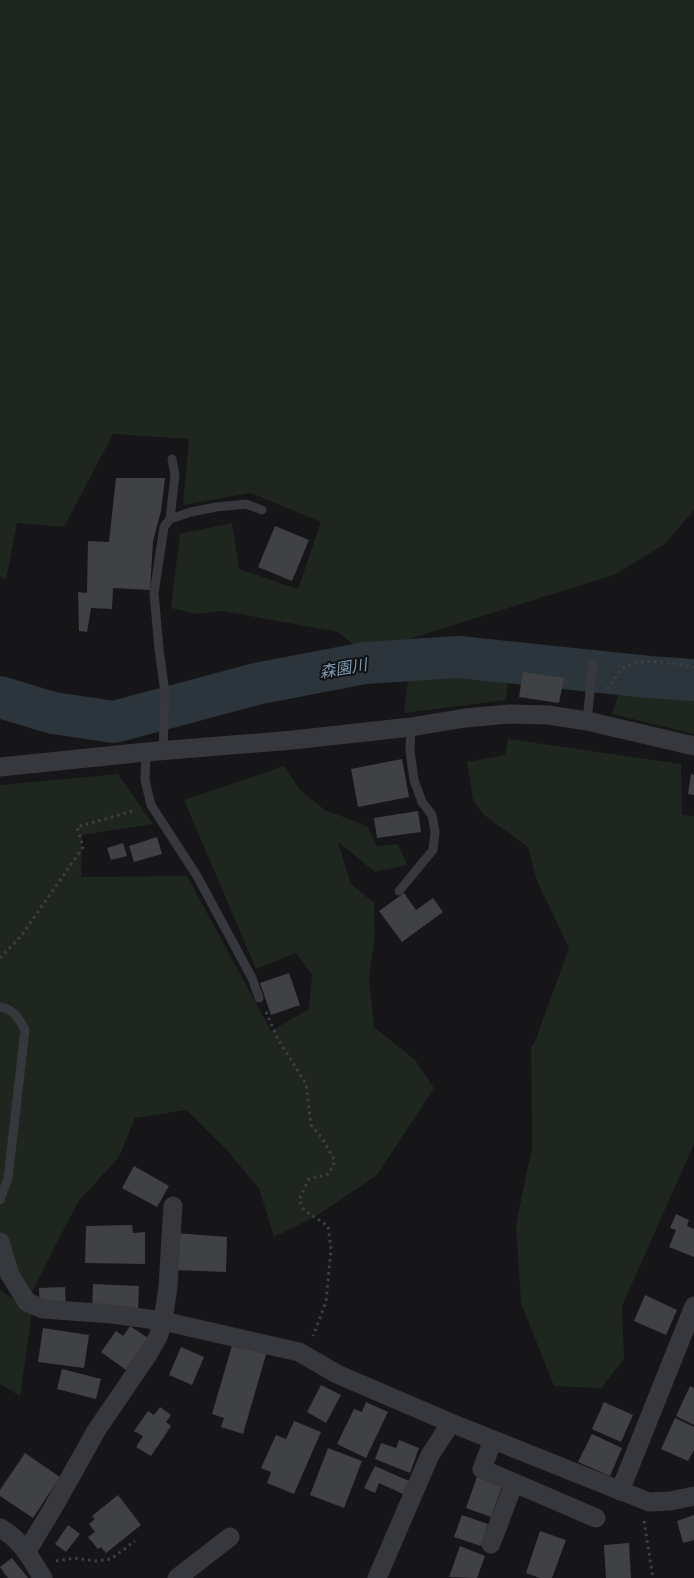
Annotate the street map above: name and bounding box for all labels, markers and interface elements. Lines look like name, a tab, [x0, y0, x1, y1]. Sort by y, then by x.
water label: 森園川	[318, 654, 370, 682]

